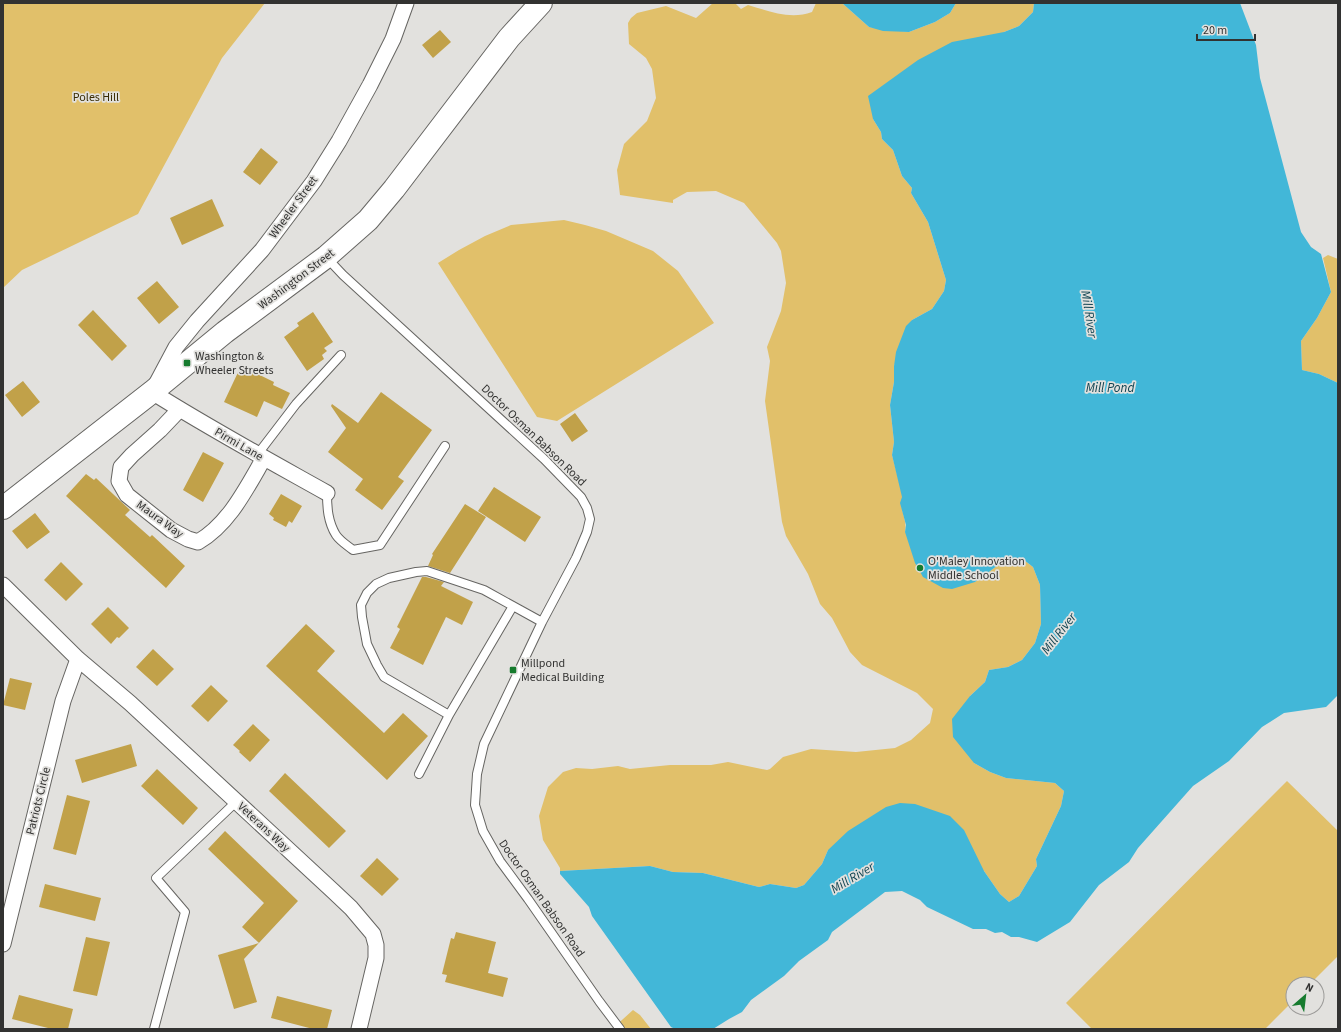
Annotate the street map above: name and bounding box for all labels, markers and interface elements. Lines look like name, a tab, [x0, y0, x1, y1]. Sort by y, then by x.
scale bar	[1197, 16, 1255, 42]
text: 20 m	[1203, 22, 1227, 39]
park label: Poles Hill	[73, 89, 119, 106]
street label: Wheeler Street	[265, 173, 322, 242]
street label: Washington Street	[255, 245, 338, 314]
water label: Mill River	[1076, 289, 1102, 340]
place label: Washington & Wheeler Streets	[195, 348, 273, 379]
marker: Washington & Wheeler Streets	[182, 358, 192, 368]
water label: Mill Pond	[1086, 379, 1135, 397]
street label: Doctor Osman Babson Road	[477, 381, 590, 490]
street label: Pirmi Lane	[211, 424, 266, 465]
street label: Maura Way	[133, 497, 187, 543]
place label: O'Maley Innovation Middle School	[928, 553, 1025, 584]
marker: O'Maley Innovation Middle School	[915, 563, 925, 573]
water label: Mill River	[1037, 609, 1081, 658]
place label: Millpond Medical Building	[521, 655, 604, 686]
marker: Millpond Medical Building	[508, 665, 518, 675]
street label: Patriots Circle	[22, 765, 55, 837]
street label: Veterans Way	[234, 798, 294, 857]
street label: Doctor Osman Babson Road	[494, 836, 589, 961]
water label: Mill River	[827, 857, 878, 898]
north arrow	[1285, 976, 1325, 1016]
text: N	[1303, 979, 1316, 996]

